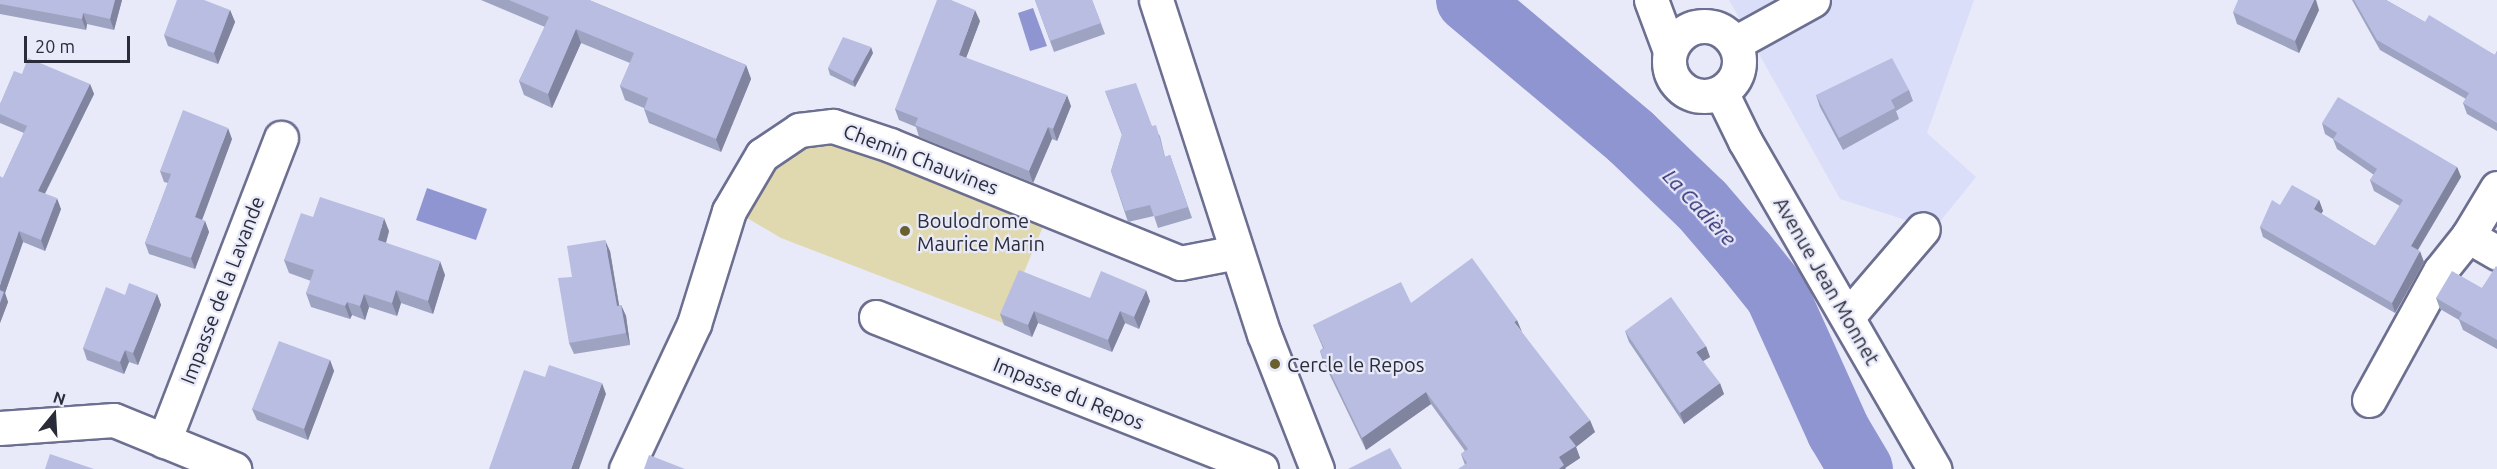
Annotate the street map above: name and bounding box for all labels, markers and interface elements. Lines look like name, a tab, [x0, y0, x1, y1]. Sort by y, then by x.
scale bar	[27, 24, 134, 62]
text: 20 m	[35, 36, 75, 56]
street label: Chemin Chauvines	[840, 118, 1002, 200]
water label: La Cadière	[1658, 163, 1742, 251]
street label: Impasse de la Lavande	[175, 193, 269, 387]
street label: Avenue Jean Monnet	[1769, 193, 1885, 369]
place label: Boulodrome Maurice Marin	[917, 208, 1045, 255]
marker: Boulodrome Maurice Marin	[898, 224, 912, 238]
street label: Impasse du Repos	[990, 352, 1148, 434]
place label: Cercle le Repos	[1287, 352, 1424, 376]
marker: Cercle le Repos	[1268, 357, 1282, 371]
north arrow	[24, 385, 84, 445]
text: N	[51, 387, 68, 408]

